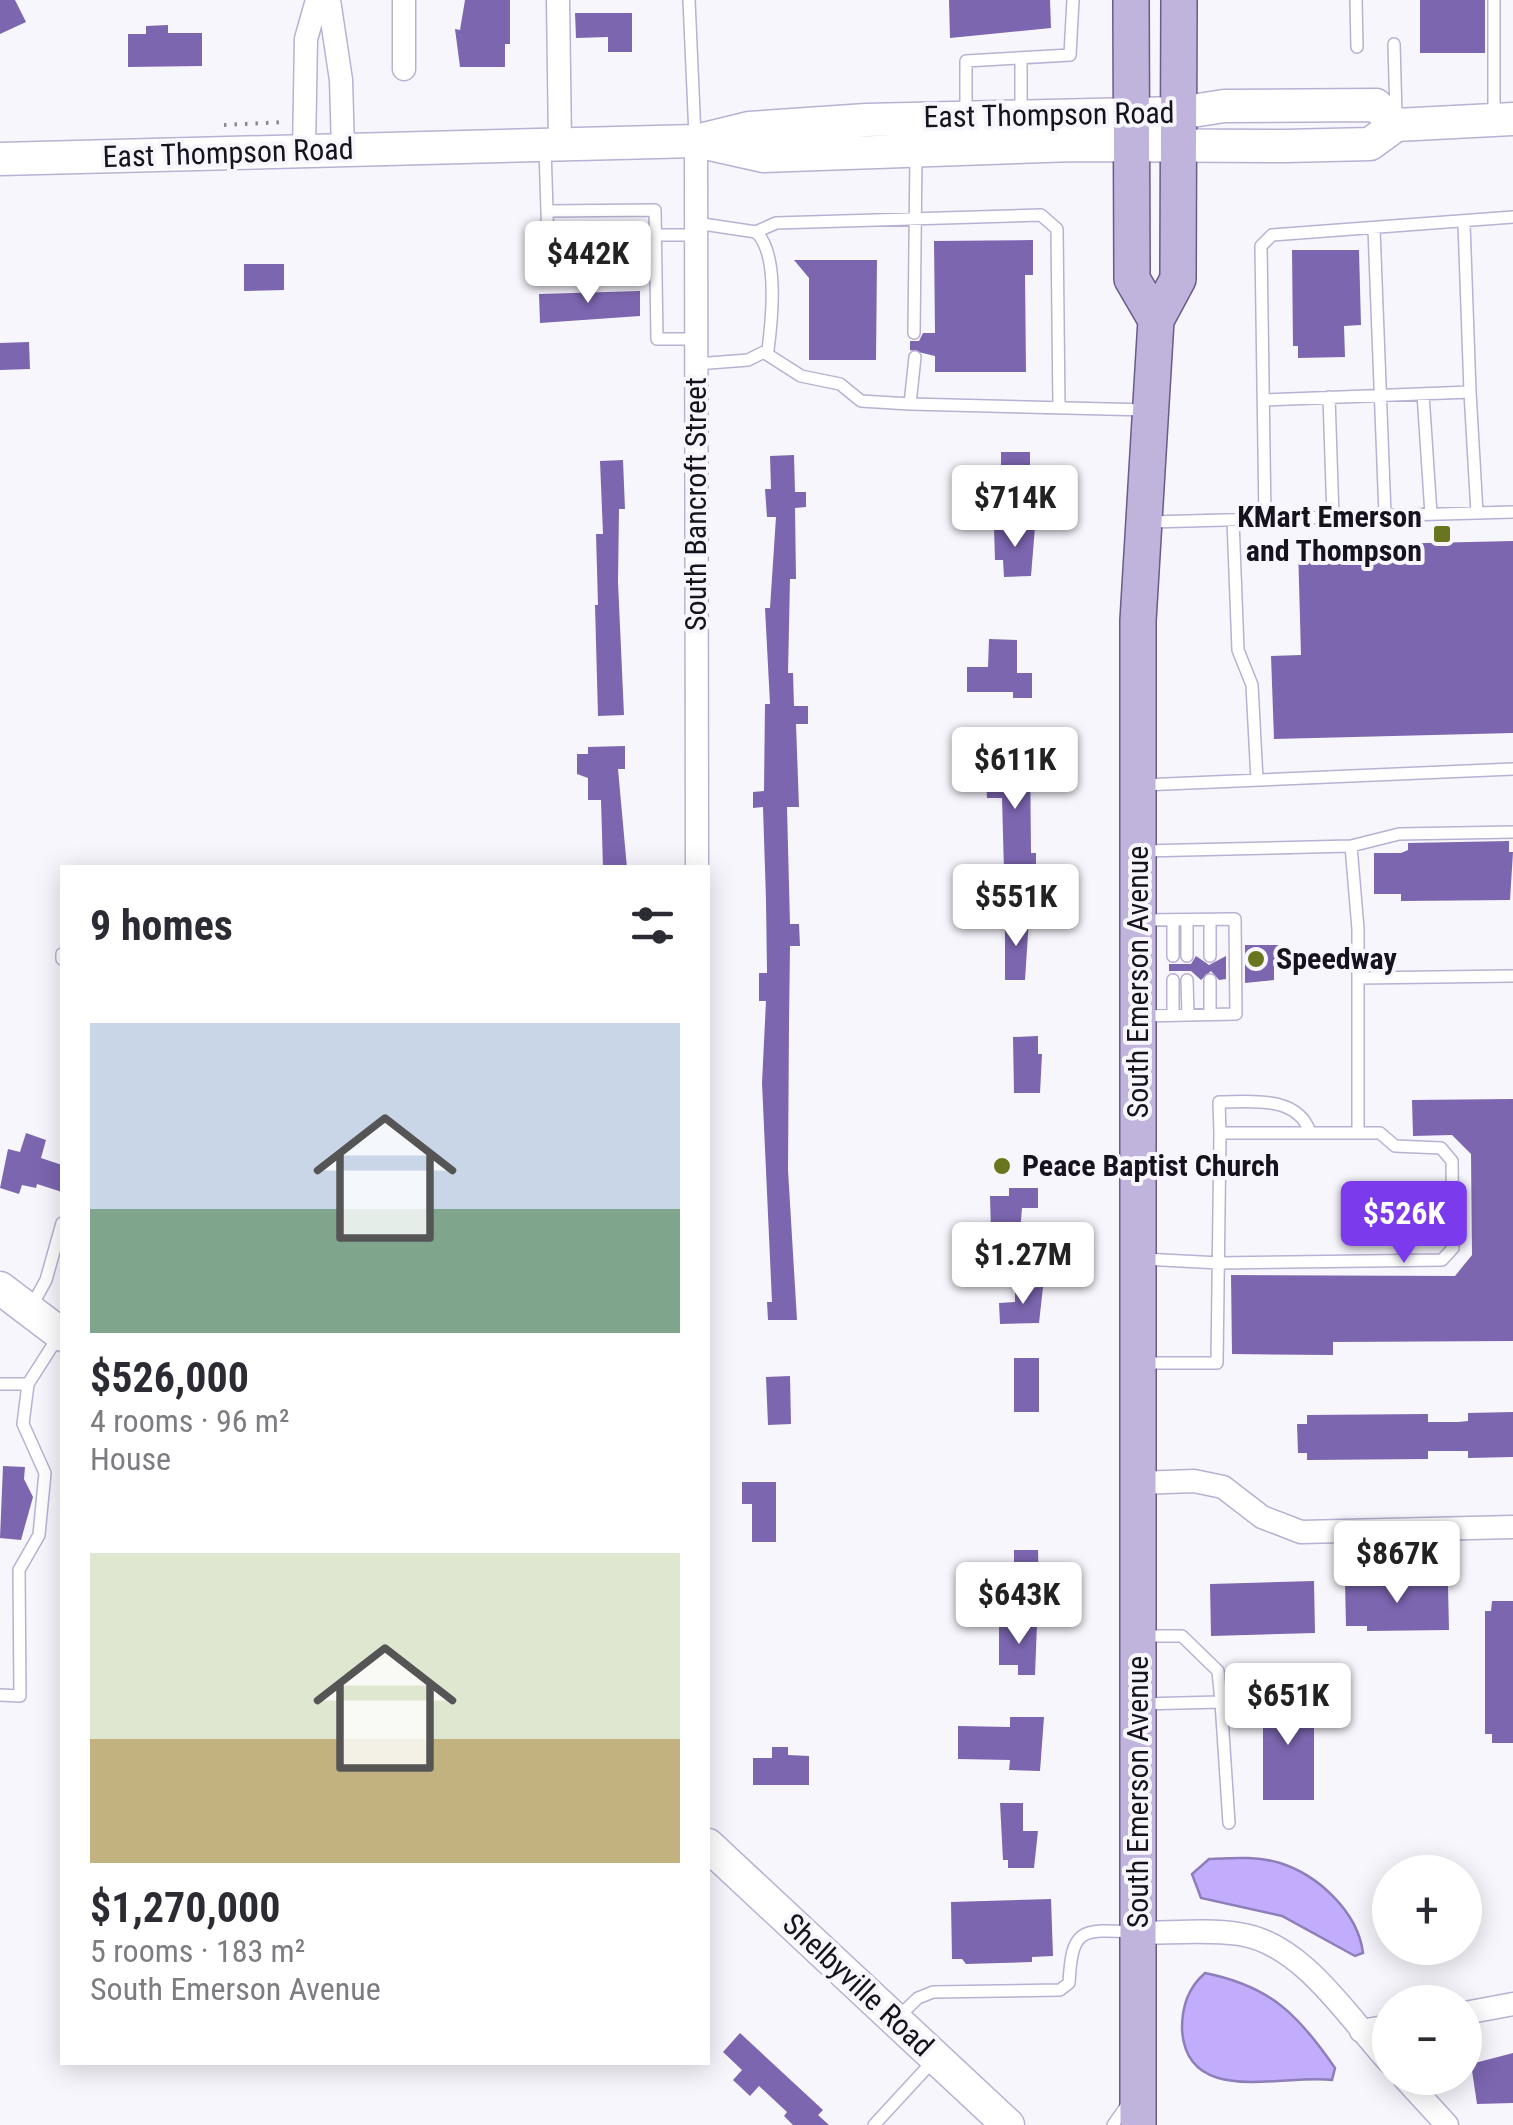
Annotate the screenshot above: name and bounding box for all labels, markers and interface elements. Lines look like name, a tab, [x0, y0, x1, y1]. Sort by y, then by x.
street label: East Thompson Road	[923, 95, 1175, 134]
street label: East Thompson Road	[102, 131, 354, 174]
pin: $442K	[518, 221, 658, 306]
text: $442K	[547, 234, 629, 272]
street label: South Bancroft Street	[678, 377, 713, 631]
pin: $714K	[945, 465, 1085, 550]
text: $714K	[974, 478, 1056, 516]
place label: KMart Emerson and Thompson	[1237, 499, 1422, 568]
marker: KMart Emerson and Thompson	[1431, 523, 1453, 545]
pin: $611K	[945, 727, 1085, 812]
text: $611K	[974, 740, 1056, 778]
street label: South Emerson Avenue	[1120, 846, 1155, 1118]
pin: $551K	[946, 864, 1086, 949]
text: $551K	[975, 877, 1057, 915]
icon: filters	[625, 898, 680, 953]
text: 9 homes	[90, 901, 233, 950]
place label: Speedway	[1276, 941, 1398, 976]
marker: Speedway	[1245, 948, 1267, 970]
icon: home	[295, 1088, 475, 1268]
place label: Peace Baptist Church	[1022, 1148, 1280, 1183]
marker: Peace Baptist Church	[991, 1155, 1013, 1177]
pin: $526K	[1334, 1181, 1474, 1266]
text: $526K	[1363, 1194, 1445, 1232]
pin: $1.27M	[942, 1222, 1104, 1307]
text: $1.27M	[974, 1235, 1072, 1273]
text: $526,000	[90, 1353, 249, 1402]
text: 4 rooms · 96 m²	[90, 1402, 289, 1440]
text: House	[90, 1440, 171, 1478]
pin: $867K	[1327, 1521, 1467, 1606]
text: $867K	[1356, 1534, 1438, 1572]
pin: $643K	[949, 1562, 1089, 1647]
text: $643K	[978, 1575, 1060, 1613]
icon: home	[295, 1618, 475, 1798]
street label: South Emerson Avenue	[1120, 1656, 1155, 1928]
pin: $651K	[1218, 1663, 1358, 1748]
text: $651K	[1247, 1676, 1329, 1714]
map controls	[1372, 1855, 1482, 2095]
button: +	[1372, 1855, 1482, 1965]
text: $1,270,000	[90, 1883, 280, 1932]
street label: Shelbyville Road	[776, 1906, 941, 2063]
text: 5 rooms · 183 m²	[90, 1932, 305, 1970]
text: South Emerson Avenue	[90, 1970, 381, 2008]
button: −	[1372, 1985, 1482, 2095]

